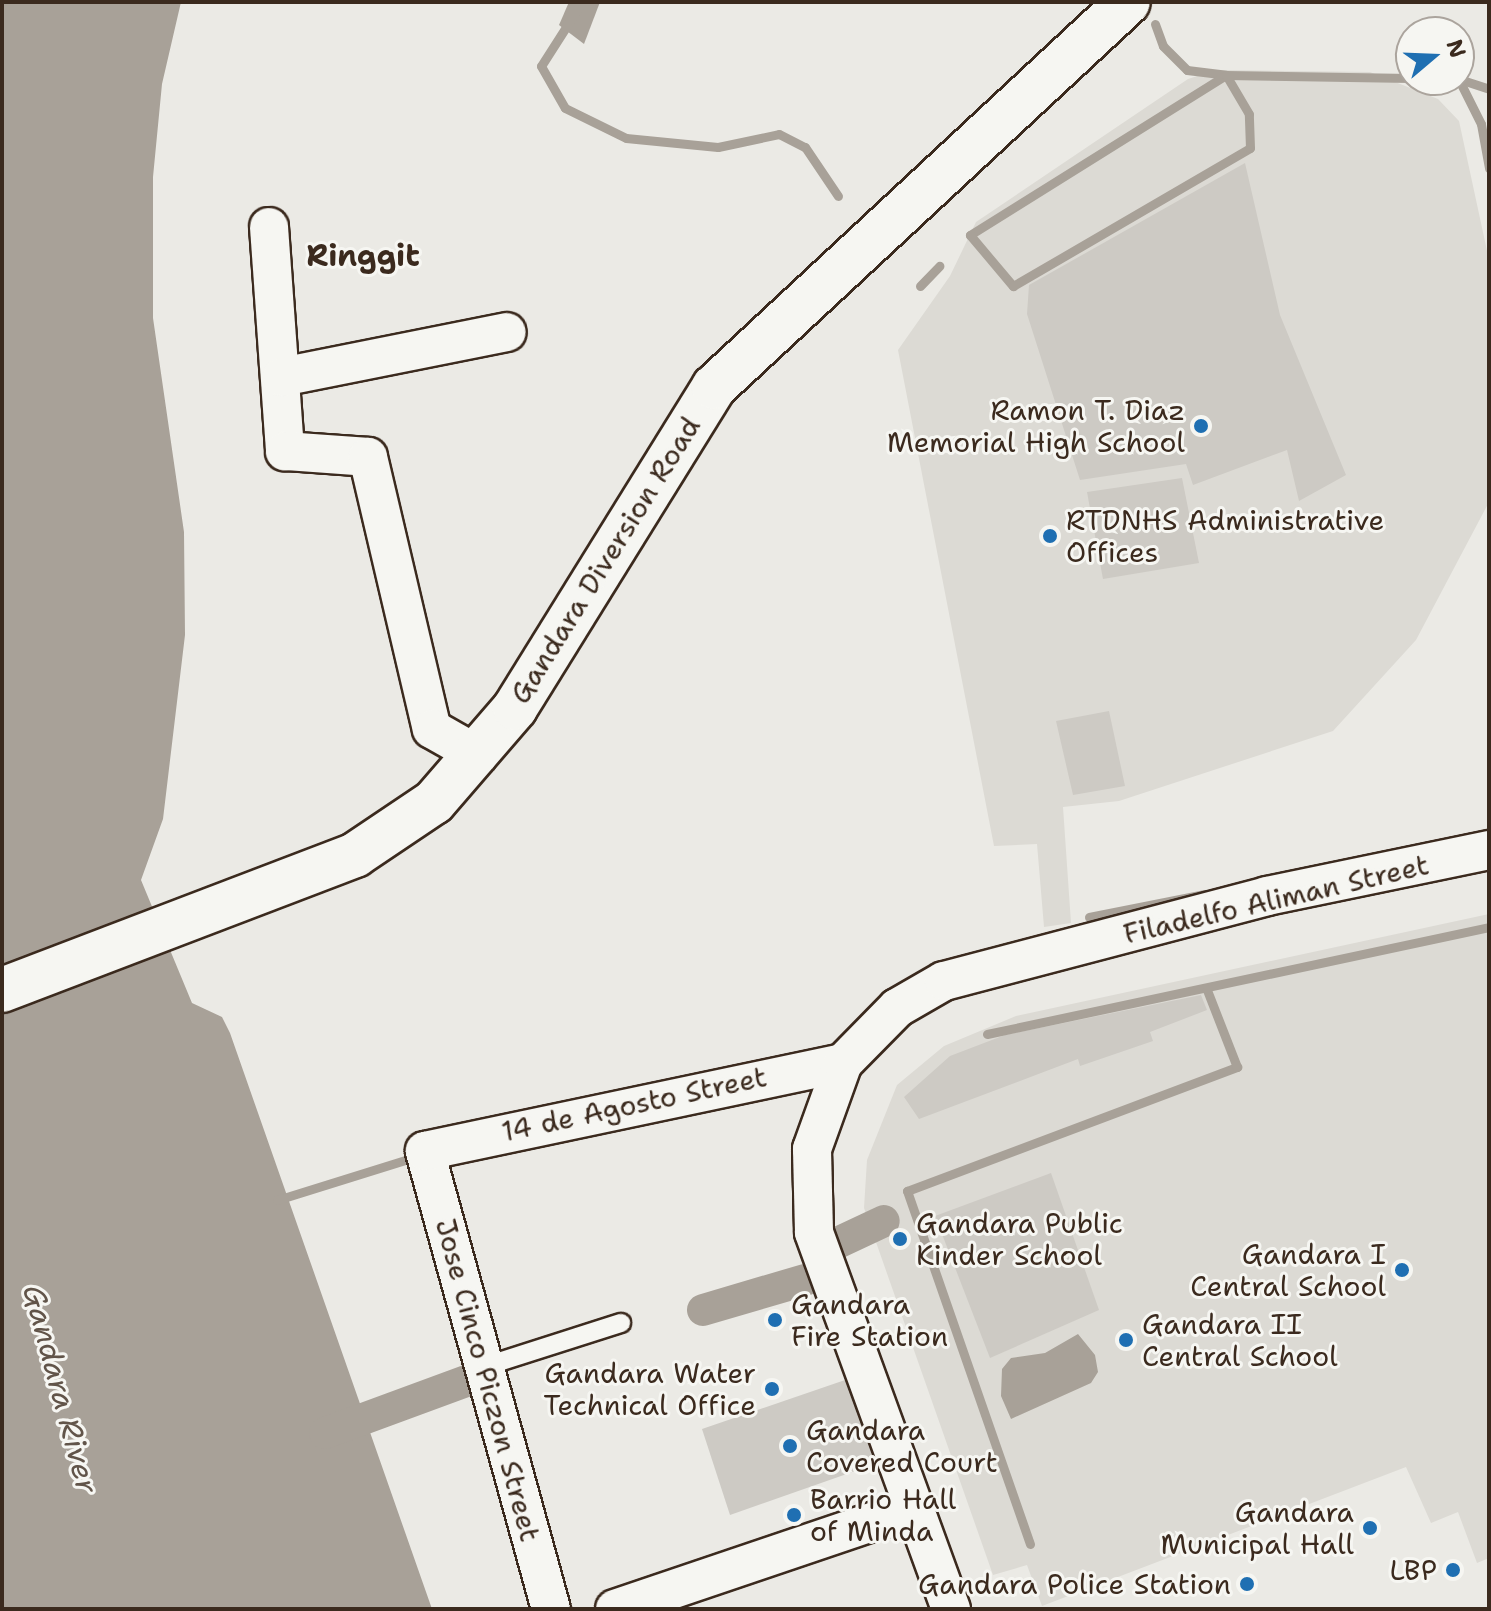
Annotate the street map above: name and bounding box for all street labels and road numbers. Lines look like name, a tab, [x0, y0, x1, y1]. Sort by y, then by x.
street label: Gandara Diversion Road	[503, 410, 707, 710]
street label: Filadelfo Aliman Street	[1120, 848, 1432, 950]
street label: 14 de Agosto Street	[498, 1060, 770, 1148]
street label: Jose Cinco Piczon Street	[429, 1215, 547, 1545]

